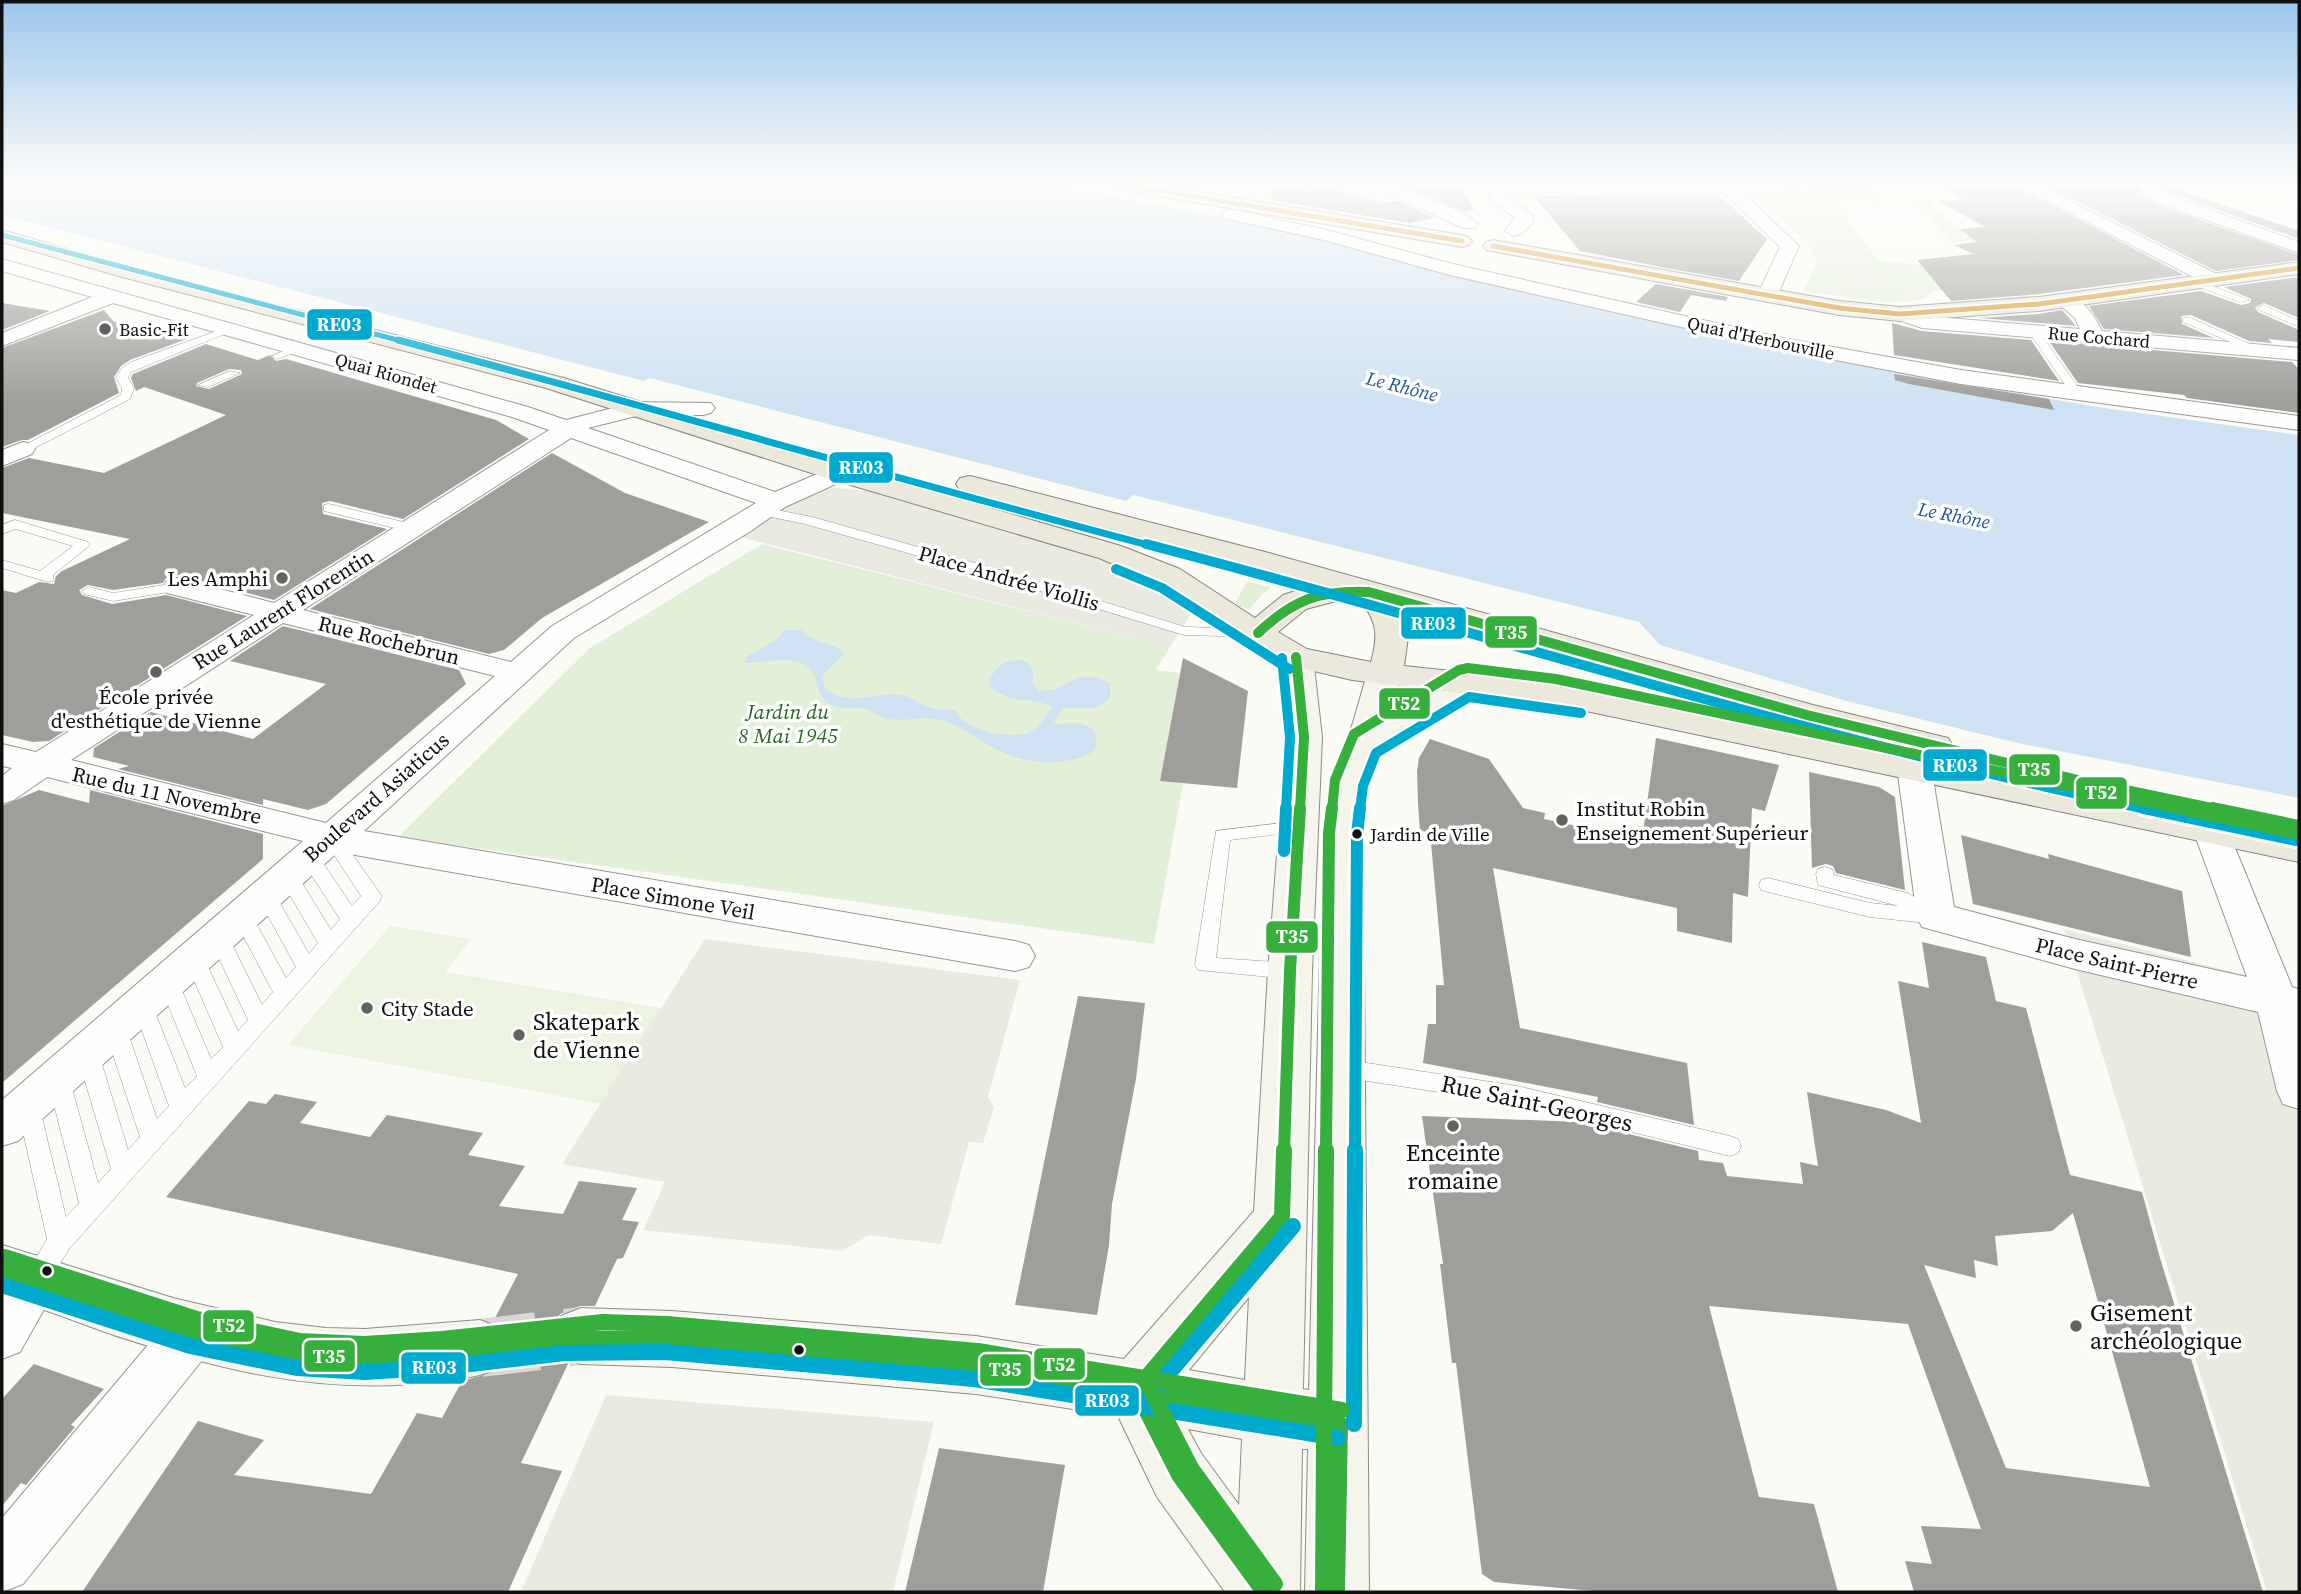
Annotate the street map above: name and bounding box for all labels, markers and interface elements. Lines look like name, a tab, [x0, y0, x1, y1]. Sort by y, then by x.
line badge: RE03	[306, 308, 373, 341]
street label: Quai d'Herbouville	[1685, 310, 1837, 366]
text: RE03	[317, 311, 361, 337]
place label: Basic-Fit	[119, 317, 189, 342]
street label: Rue Cochard	[2047, 320, 2151, 354]
marker: Basic-Fit	[97, 321, 113, 337]
street label: Quai Riondet	[332, 347, 440, 400]
water label: Le Rhône	[1363, 364, 1441, 407]
line badge: RE03	[828, 451, 894, 484]
text: RE03	[839, 454, 883, 480]
water label: Le Rhône	[1915, 495, 1993, 535]
street label: Place Andrée Viollis	[915, 538, 1103, 618]
street label: Rue Laurent Florentin	[187, 541, 379, 676]
place label: Les Amphi	[167, 564, 268, 593]
marker: Les Amphi	[274, 570, 290, 586]
line badge: RE03	[1400, 606, 1467, 640]
street label: Rue Rochebrun	[315, 608, 463, 672]
text: RE03	[1411, 610, 1455, 636]
line badge: T35	[1484, 615, 1538, 649]
text: T35	[1495, 619, 1527, 645]
marker: École privée d'esthétique de Vienne	[148, 664, 164, 680]
place label: École privée d'esthétique de Vienne	[51, 682, 261, 735]
line badge: T52	[1378, 687, 1431, 720]
text: T52	[1388, 690, 1420, 716]
park label: Jardin du 8 Mai 1945	[738, 697, 838, 750]
street label: Boulevard Asiaticus	[297, 726, 455, 868]
line badge: RE03	[1922, 748, 1988, 782]
text: RE03	[1933, 752, 1977, 778]
line badge: T35	[2008, 753, 2061, 786]
text: T35	[2018, 756, 2050, 782]
street label: Rue du 11 Novembre	[69, 759, 265, 831]
line badge: T52	[2075, 776, 2128, 810]
text: T52	[2085, 779, 2117, 805]
place label: Institut Robin Enseignement Supérieur	[1576, 794, 1808, 847]
marker: Institut Robin Enseignement Supérieur	[1554, 812, 1570, 828]
place label: Jardin de Ville	[1369, 821, 1490, 847]
marker: Jardin de Ville	[1350, 827, 1364, 841]
street label: Place Simone Veil	[589, 869, 757, 927]
line badge: T35	[1265, 920, 1319, 954]
text: T35	[1276, 923, 1308, 949]
street label: Place Saint-Pierre	[2033, 930, 2201, 996]
place label: City Stade	[381, 994, 474, 1023]
marker: City Stade	[359, 1000, 375, 1016]
place label: Skatepark de Vienne	[533, 1005, 640, 1066]
marker: Skatepark de Vienne	[511, 1027, 527, 1043]
street label: Rue Saint-Georges	[1438, 1067, 1636, 1139]
marker: Enceinte romaine	[1445, 1118, 1461, 1134]
place label: Enceinte romaine	[1406, 1136, 1500, 1197]
unlabelled marker	[40, 1264, 54, 1278]
place label: Gisement archéologique	[2090, 1296, 2242, 1357]
line badge: T52	[202, 1309, 255, 1343]
text: T52	[213, 1312, 245, 1338]
marker: Gisement archéologique	[2068, 1318, 2084, 1334]
line badge: T35	[303, 1339, 356, 1373]
text: T35	[313, 1343, 345, 1369]
unlabelled marker	[792, 1343, 806, 1357]
line badge: T52	[1033, 1347, 1086, 1381]
line badge: RE03	[400, 1351, 467, 1385]
text: T52	[1043, 1351, 1075, 1377]
line badge: T35	[979, 1353, 1032, 1387]
text: RE03	[412, 1354, 456, 1380]
text: T35	[989, 1356, 1021, 1382]
line badge: RE03	[1074, 1384, 1140, 1417]
text: RE03	[1085, 1387, 1129, 1413]

